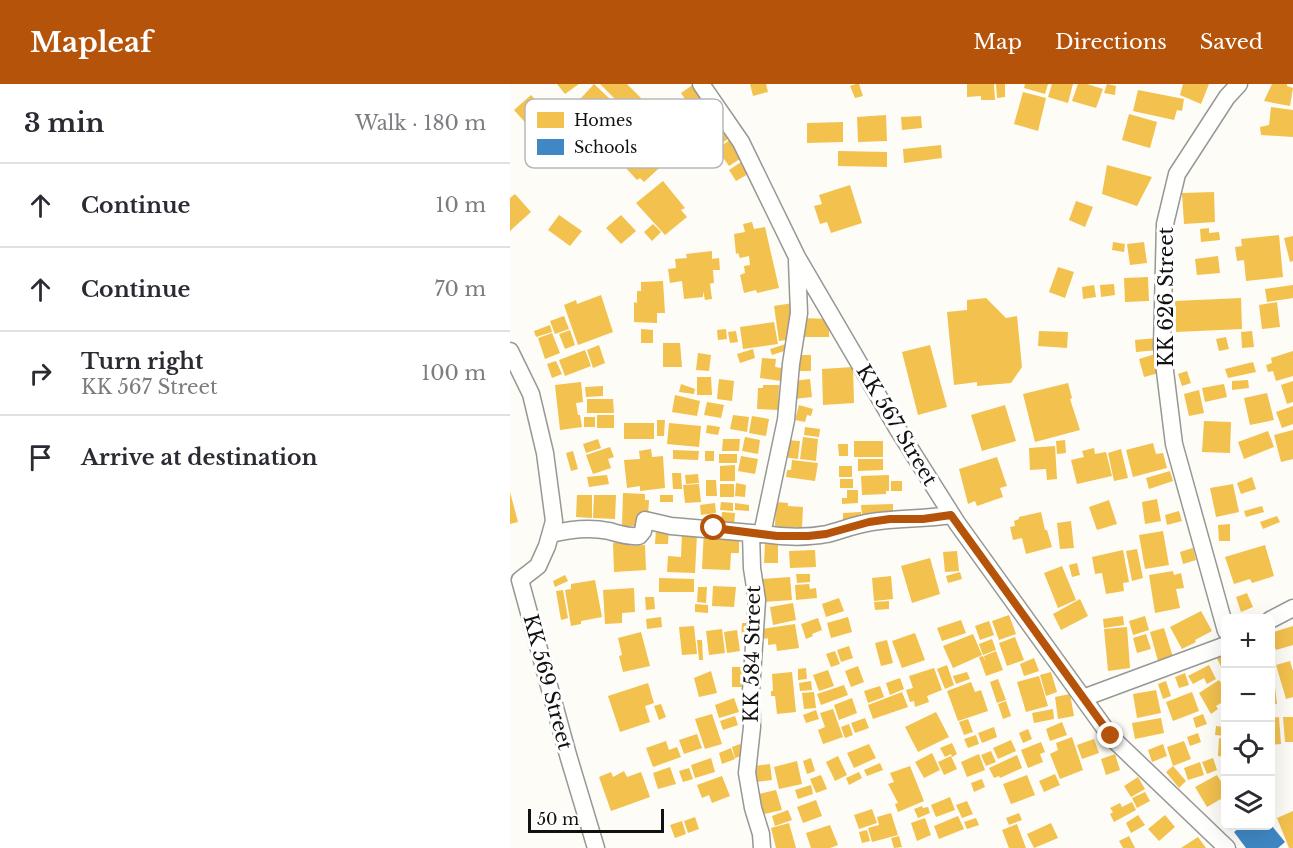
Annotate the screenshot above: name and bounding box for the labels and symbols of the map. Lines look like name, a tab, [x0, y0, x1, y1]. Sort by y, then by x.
legend	[525, 99, 723, 168]
text: Homes	[574, 110, 632, 130]
text: Schools	[574, 137, 637, 157]
street label: KK 626 Street	[1154, 226, 1178, 367]
street label: KK 567 Street	[852, 360, 943, 490]
route start	[700, 514, 726, 540]
street label: KK 584 Street	[739, 585, 765, 723]
street label: KK 569 Street	[518, 612, 578, 753]
route end	[1097, 722, 1123, 748]
scale bar	[528, 806, 664, 834]

